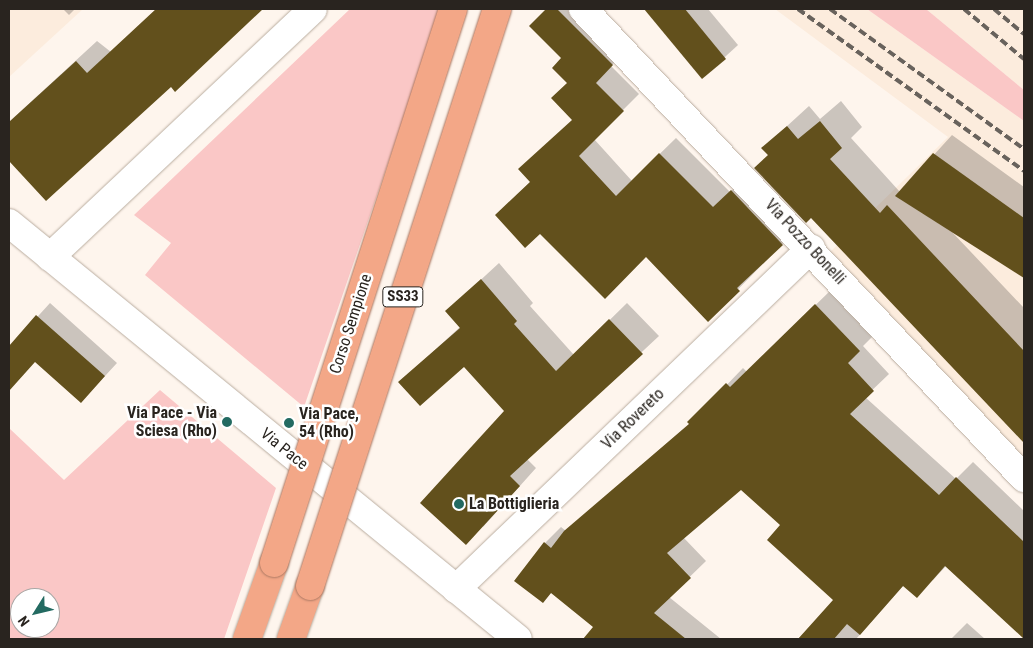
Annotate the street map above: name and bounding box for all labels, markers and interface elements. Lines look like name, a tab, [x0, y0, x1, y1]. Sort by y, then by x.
street label: Via Pozzo Bonelli	[761, 195, 849, 289]
street label: Corso Sempione	[326, 272, 376, 376]
road number: SS33	[382, 284, 424, 310]
street label: Via Rovereto	[598, 384, 668, 454]
place label: Via Pace - Via Sciesa (Rho)	[127, 403, 217, 441]
place label: Via Pace, 54 (Rho)	[299, 404, 359, 442]
marker: Via Pace - Via Sciesa (Rho)	[221, 416, 233, 428]
marker: Via Pace, 54 (Rho)	[283, 417, 295, 429]
street label: Via Pace	[256, 424, 312, 474]
place label: La Bottiglieria	[469, 494, 559, 514]
marker: La Bottiglieria	[453, 498, 465, 510]
north arrow	[10, 588, 60, 638]
text: N	[15, 613, 33, 629]

